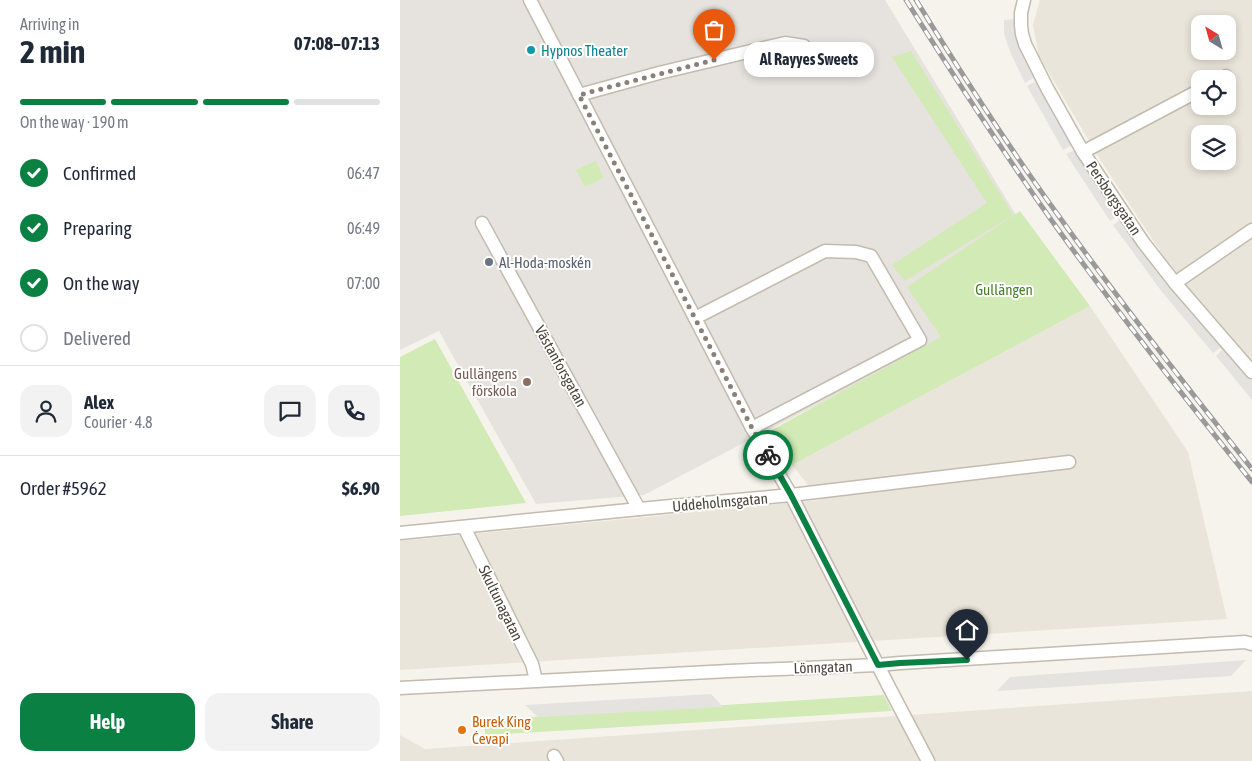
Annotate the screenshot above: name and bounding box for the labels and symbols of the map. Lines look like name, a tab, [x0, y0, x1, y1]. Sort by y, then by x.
pin	[693, 9, 735, 60]
north arrow	[1191, 15, 1236, 60]
place label: Hypnos Theater	[541, 42, 628, 59]
callout: Al Rayyes Sweets	[744, 42, 874, 78]
marker: Hypnos Theater	[525, 44, 537, 56]
street label: Persborgsgatan	[1083, 158, 1145, 238]
place label: Al-Hoda-moskén	[499, 254, 591, 271]
marker: Al-Hoda-moskén	[483, 256, 495, 268]
park label: Gullängen	[975, 281, 1033, 298]
street label: Västanforsgatan	[532, 322, 590, 410]
place label: Gullängens förskola	[454, 365, 517, 399]
marker: Gullängens förskola	[521, 376, 533, 388]
courier	[743, 430, 793, 480]
street label: Uddeholmsgatan	[671, 489, 769, 515]
street label: Skultunagatan	[475, 563, 527, 643]
pin	[946, 609, 988, 660]
street label: Lönngatan	[793, 657, 853, 677]
place label: Burek King Ćevapi	[472, 713, 531, 747]
marker: Burek King Ćevapi	[456, 724, 468, 736]

